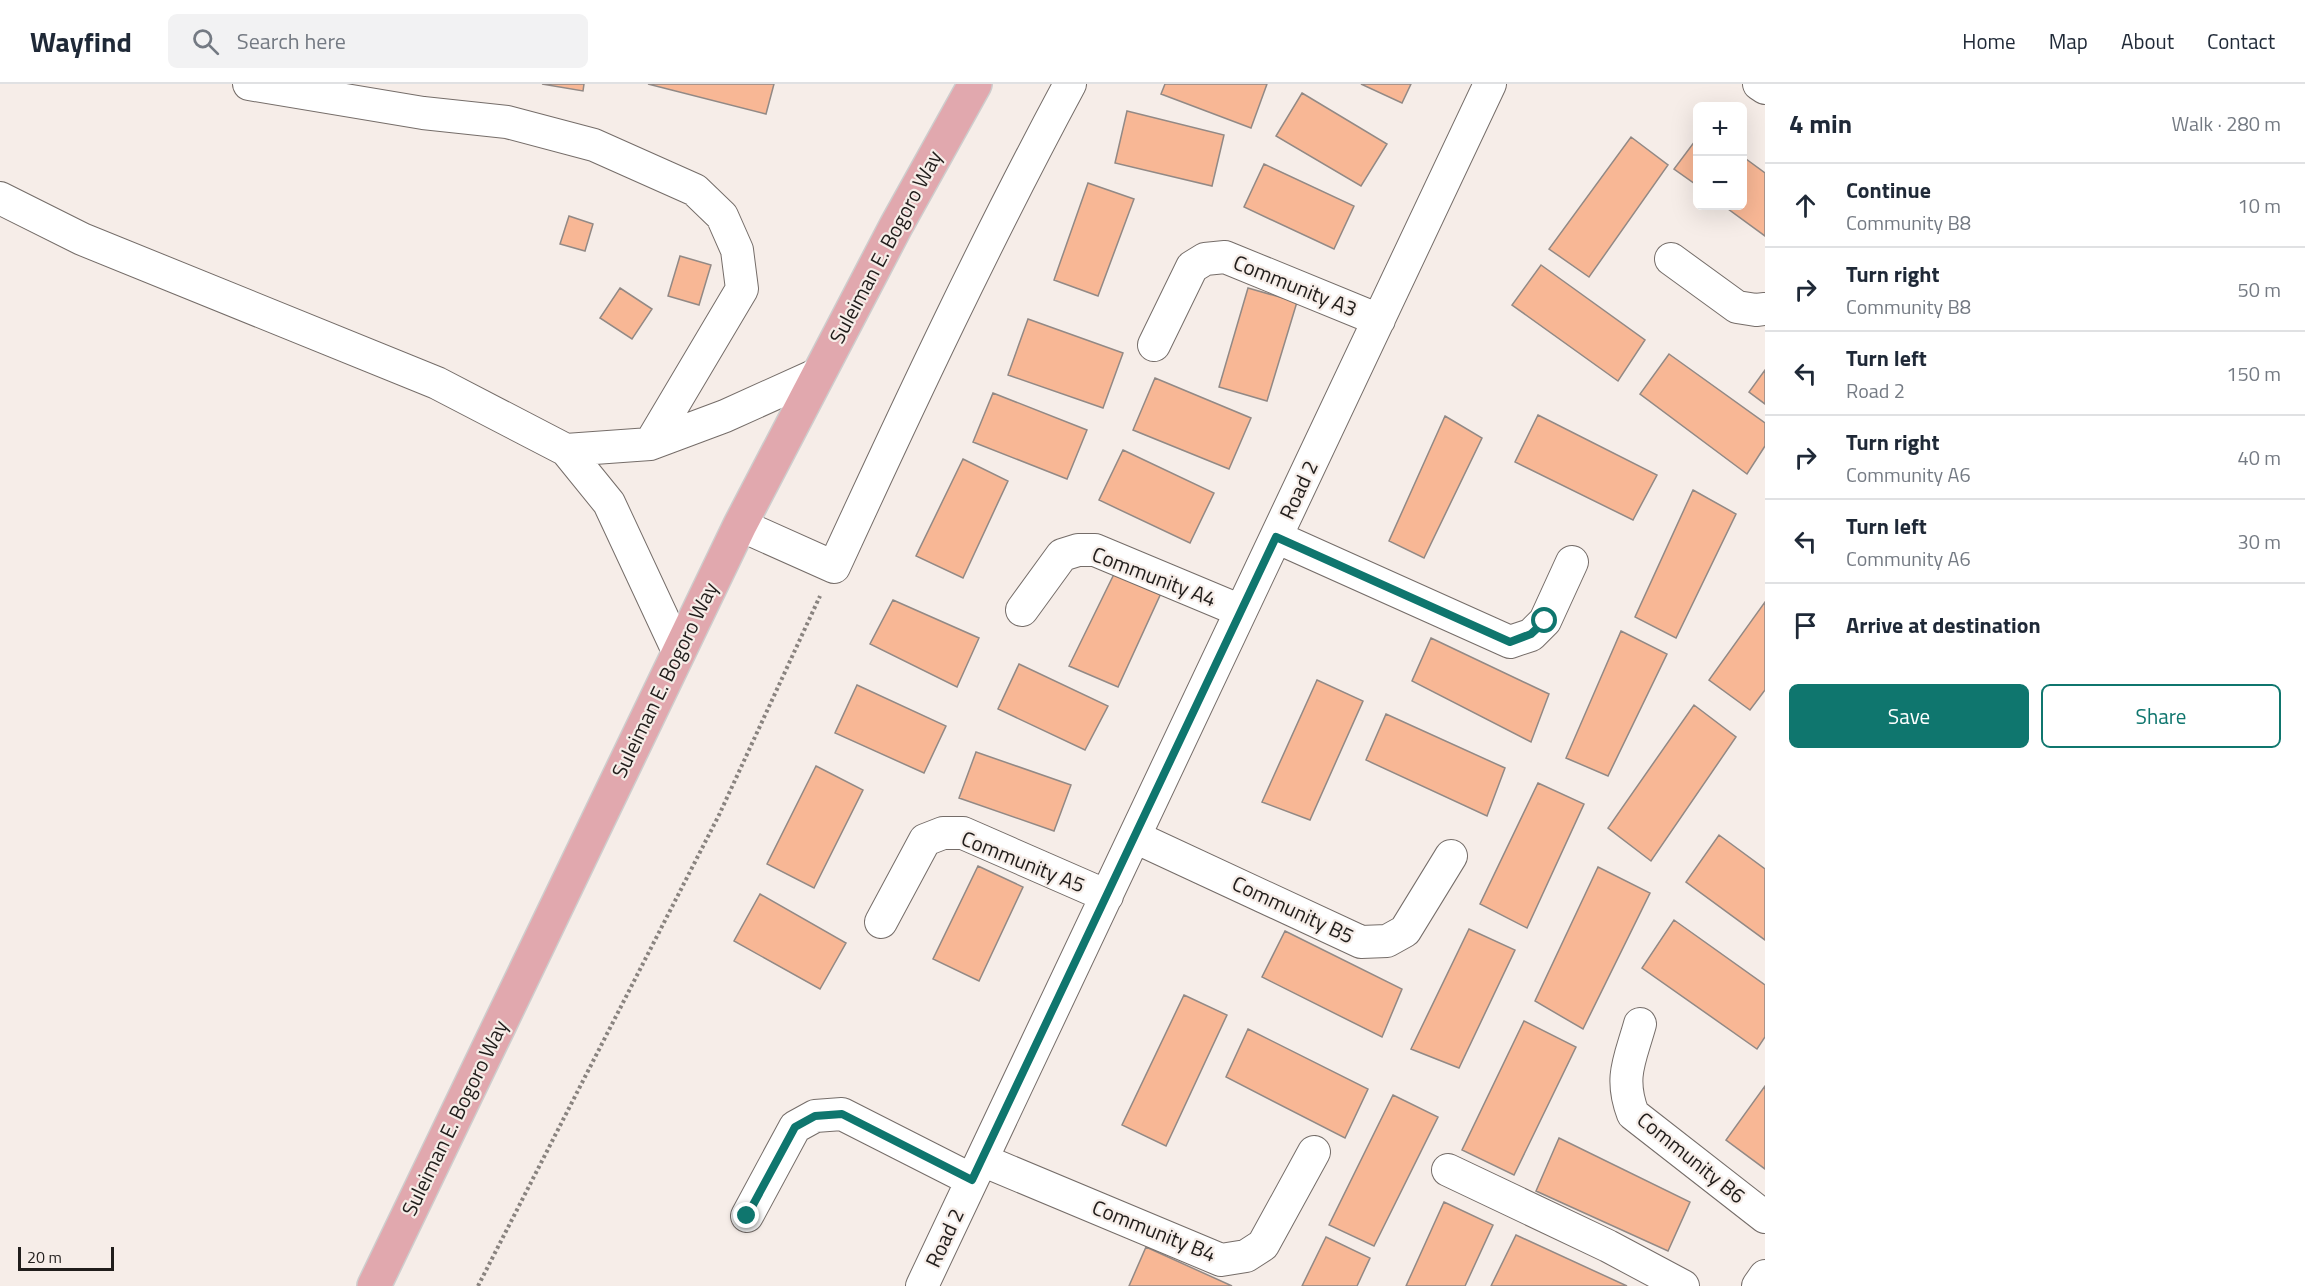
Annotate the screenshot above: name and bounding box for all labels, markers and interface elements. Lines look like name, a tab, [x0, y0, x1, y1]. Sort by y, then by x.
search box	[168, 14, 588, 68]
text: Wayfind	[30, 20, 132, 63]
text: Search here	[237, 24, 346, 58]
icon: search	[189, 25, 222, 58]
text: Home	[1962, 25, 2016, 57]
text: Map	[2049, 25, 2088, 57]
text: About	[2121, 25, 2174, 57]
text: Contact	[2207, 25, 2275, 57]
map controls	[1693, 102, 1747, 210]
button: +	[1693, 102, 1747, 156]
text: 4 min	[1789, 104, 1852, 143]
text: Walk · 280 m	[2172, 108, 2281, 139]
street label: Suleiman E. Bogoro Way	[821, 144, 950, 349]
button: −	[1693, 156, 1747, 210]
text: Continue	[1846, 173, 1931, 207]
icon: ahead	[1789, 189, 1822, 222]
text: 10 m	[2237, 190, 2281, 221]
text: Community B8	[1846, 207, 1971, 238]
street label: Community A3	[1229, 246, 1362, 324]
text: Turn right	[1846, 257, 1940, 291]
icon: right	[1789, 273, 1822, 306]
text: 50 m	[2237, 274, 2281, 305]
text: Community B8	[1846, 291, 1971, 322]
text: Turn left	[1846, 341, 1927, 375]
icon: left	[1789, 357, 1822, 390]
text: 150 m	[2226, 358, 2281, 389]
text: Road 2	[1846, 375, 1905, 406]
text: Turn right	[1846, 425, 1940, 459]
icon: right	[1789, 441, 1822, 474]
text: 40 m	[2237, 442, 2281, 473]
street label: Road 2	[1271, 455, 1326, 524]
text: Community A6	[1846, 459, 1971, 490]
text: Turn left	[1846, 509, 1927, 543]
icon: left	[1789, 525, 1822, 558]
text: 30 m	[2237, 526, 2281, 557]
street label: Community A4	[1088, 538, 1221, 614]
text: Community A6	[1846, 543, 1971, 574]
street label: Suleiman E. Bogoro Way	[603, 576, 726, 783]
route start	[1531, 607, 1557, 633]
text: Arrive at destination	[1846, 608, 2041, 642]
icon: arrive	[1789, 609, 1822, 642]
button: Save	[1789, 684, 2029, 748]
button: Share	[2041, 684, 2281, 748]
street label: Community A5	[957, 822, 1090, 900]
street label: Community B5	[1227, 867, 1360, 951]
street label: Suleiman E. Bogoro Way	[393, 1014, 516, 1221]
street label: Community B6	[1631, 1103, 1753, 1211]
street label: Community B4	[1088, 1191, 1221, 1269]
route end	[733, 1202, 759, 1228]
street label: Road 2	[917, 1203, 972, 1272]
scale bar	[18, 1244, 114, 1272]
text: 20 m	[27, 1245, 62, 1269]

